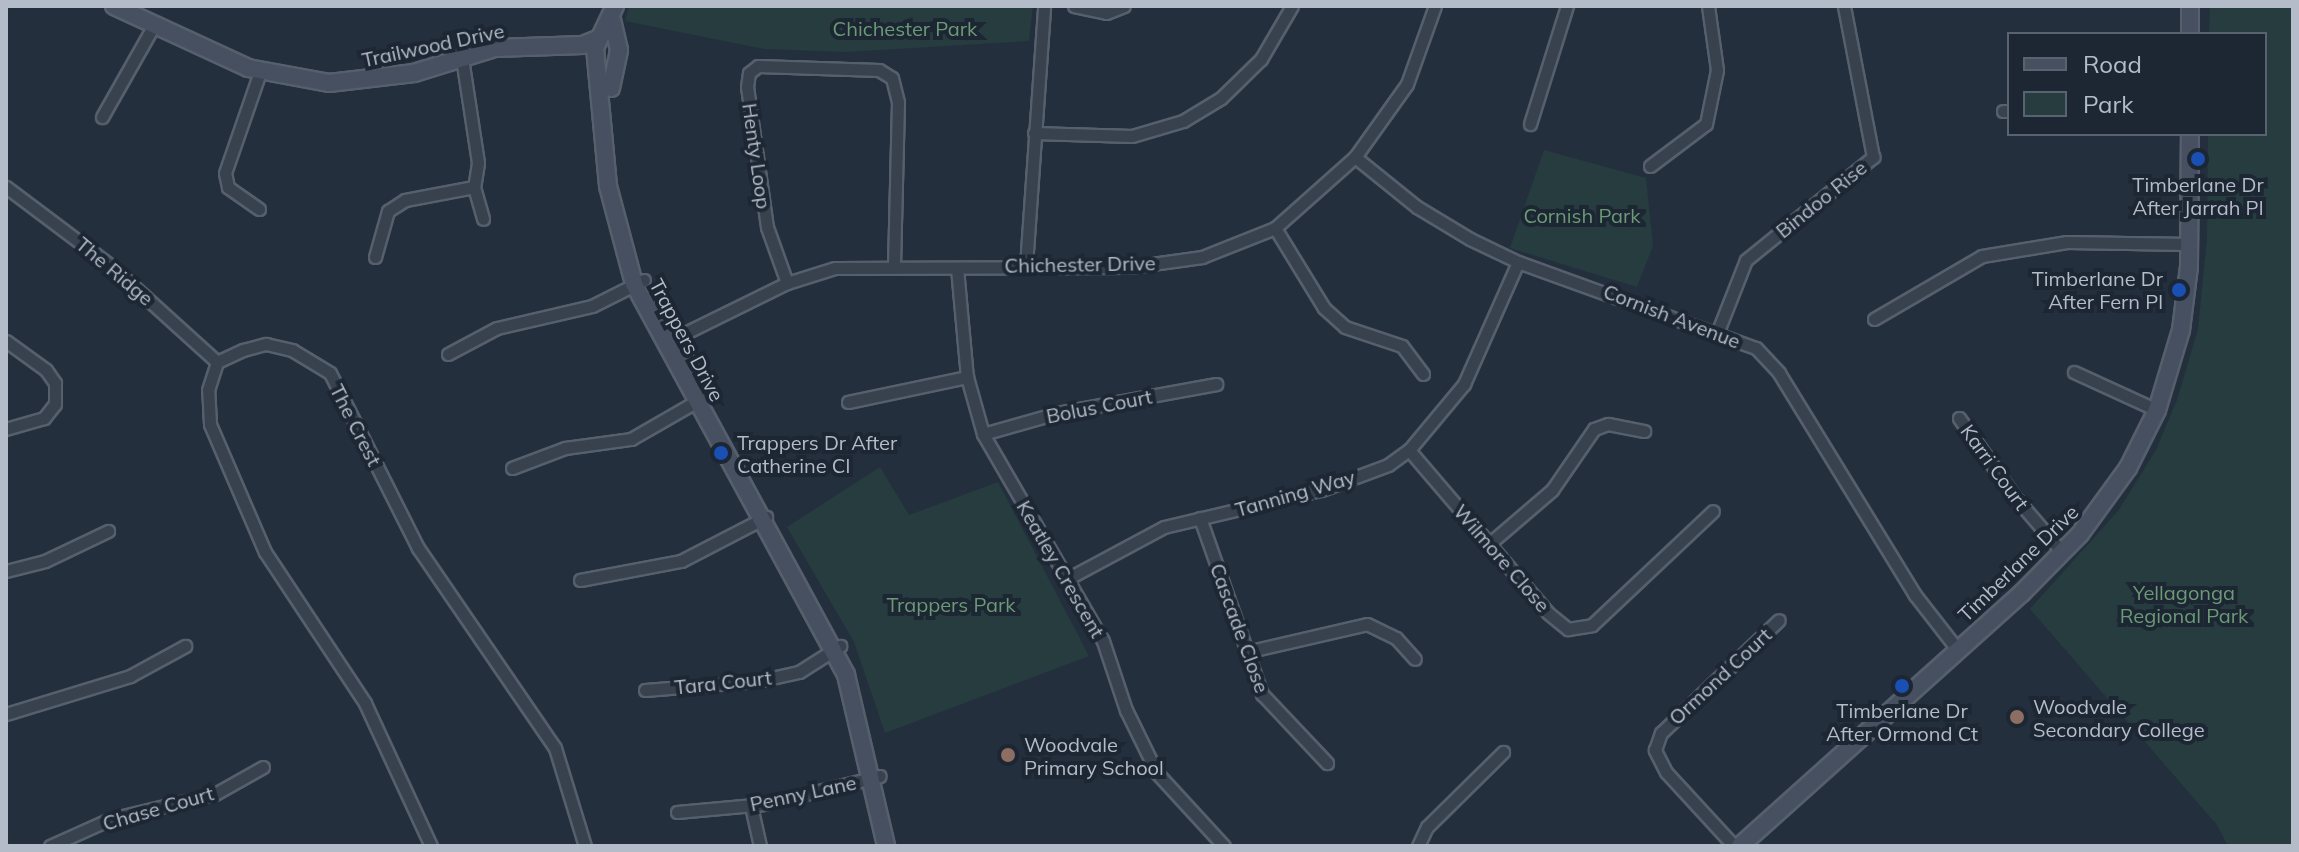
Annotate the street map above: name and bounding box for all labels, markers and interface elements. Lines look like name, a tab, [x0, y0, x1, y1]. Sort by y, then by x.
park label: Chichester Park	[833, 16, 977, 40]
street label: Trailwood Drive	[360, 18, 506, 72]
legend	[2007, 32, 2267, 136]
text: Road	[2083, 49, 2142, 79]
text: Park	[2083, 89, 2134, 119]
street label: Henty Loop	[738, 102, 776, 210]
marker: Timberlane Dr After Jarrah Pl	[2189, 150, 2207, 168]
street label: Bindoo Rise	[1771, 155, 1871, 243]
place label: Timberlane Dr After Jarrah Pl	[2132, 172, 2264, 219]
park label: Cornish Park	[1523, 203, 1641, 227]
street label: The Ridge	[71, 232, 159, 310]
street label: Chichester Drive	[1004, 251, 1156, 277]
place label: Timberlane Dr After Fern Pl	[2032, 266, 2163, 313]
street label: Trappers Drive	[645, 275, 729, 405]
street label: Cornish Avenue	[1600, 279, 1744, 353]
marker: Timberlane Dr After Fern Pl	[2170, 281, 2188, 299]
street label: The Crest	[325, 380, 387, 470]
street label: Bolus Court	[1044, 384, 1154, 428]
street label: Karri Court	[1956, 420, 2034, 514]
place label: Trappers Dr After Catherine Cl	[737, 430, 897, 477]
marker: Trappers Dr After Catherine Cl	[712, 444, 730, 462]
street label: Tanning Way	[1232, 464, 1358, 522]
street label: Keatley Crescent	[1012, 496, 1110, 642]
street label: Wilmore Close	[1449, 499, 1555, 617]
street label: Timberlane Drive	[1953, 500, 2083, 626]
street label: Cascade Close	[1205, 560, 1275, 696]
park label: Yellagonga Regional Park	[2120, 581, 2248, 628]
park label: Trappers Park	[887, 592, 1015, 616]
street label: Ormond Court	[1664, 622, 1776, 730]
street label: Tara Court	[673, 665, 773, 699]
marker: Timberlane Dr After Ormond Ct	[1893, 677, 1911, 695]
place label: Woodvale Secondary College	[2033, 694, 2205, 741]
place label: Timberlane Dr After Ormond Ct	[1826, 698, 1978, 745]
marker: Woodvale Secondary College	[2008, 708, 2026, 726]
place label: Woodvale Primary School	[1024, 732, 1164, 779]
marker: Woodvale Primary School	[999, 746, 1017, 764]
street label: Penny Lane	[748, 770, 858, 816]
street label: Chase Court	[100, 781, 216, 835]

